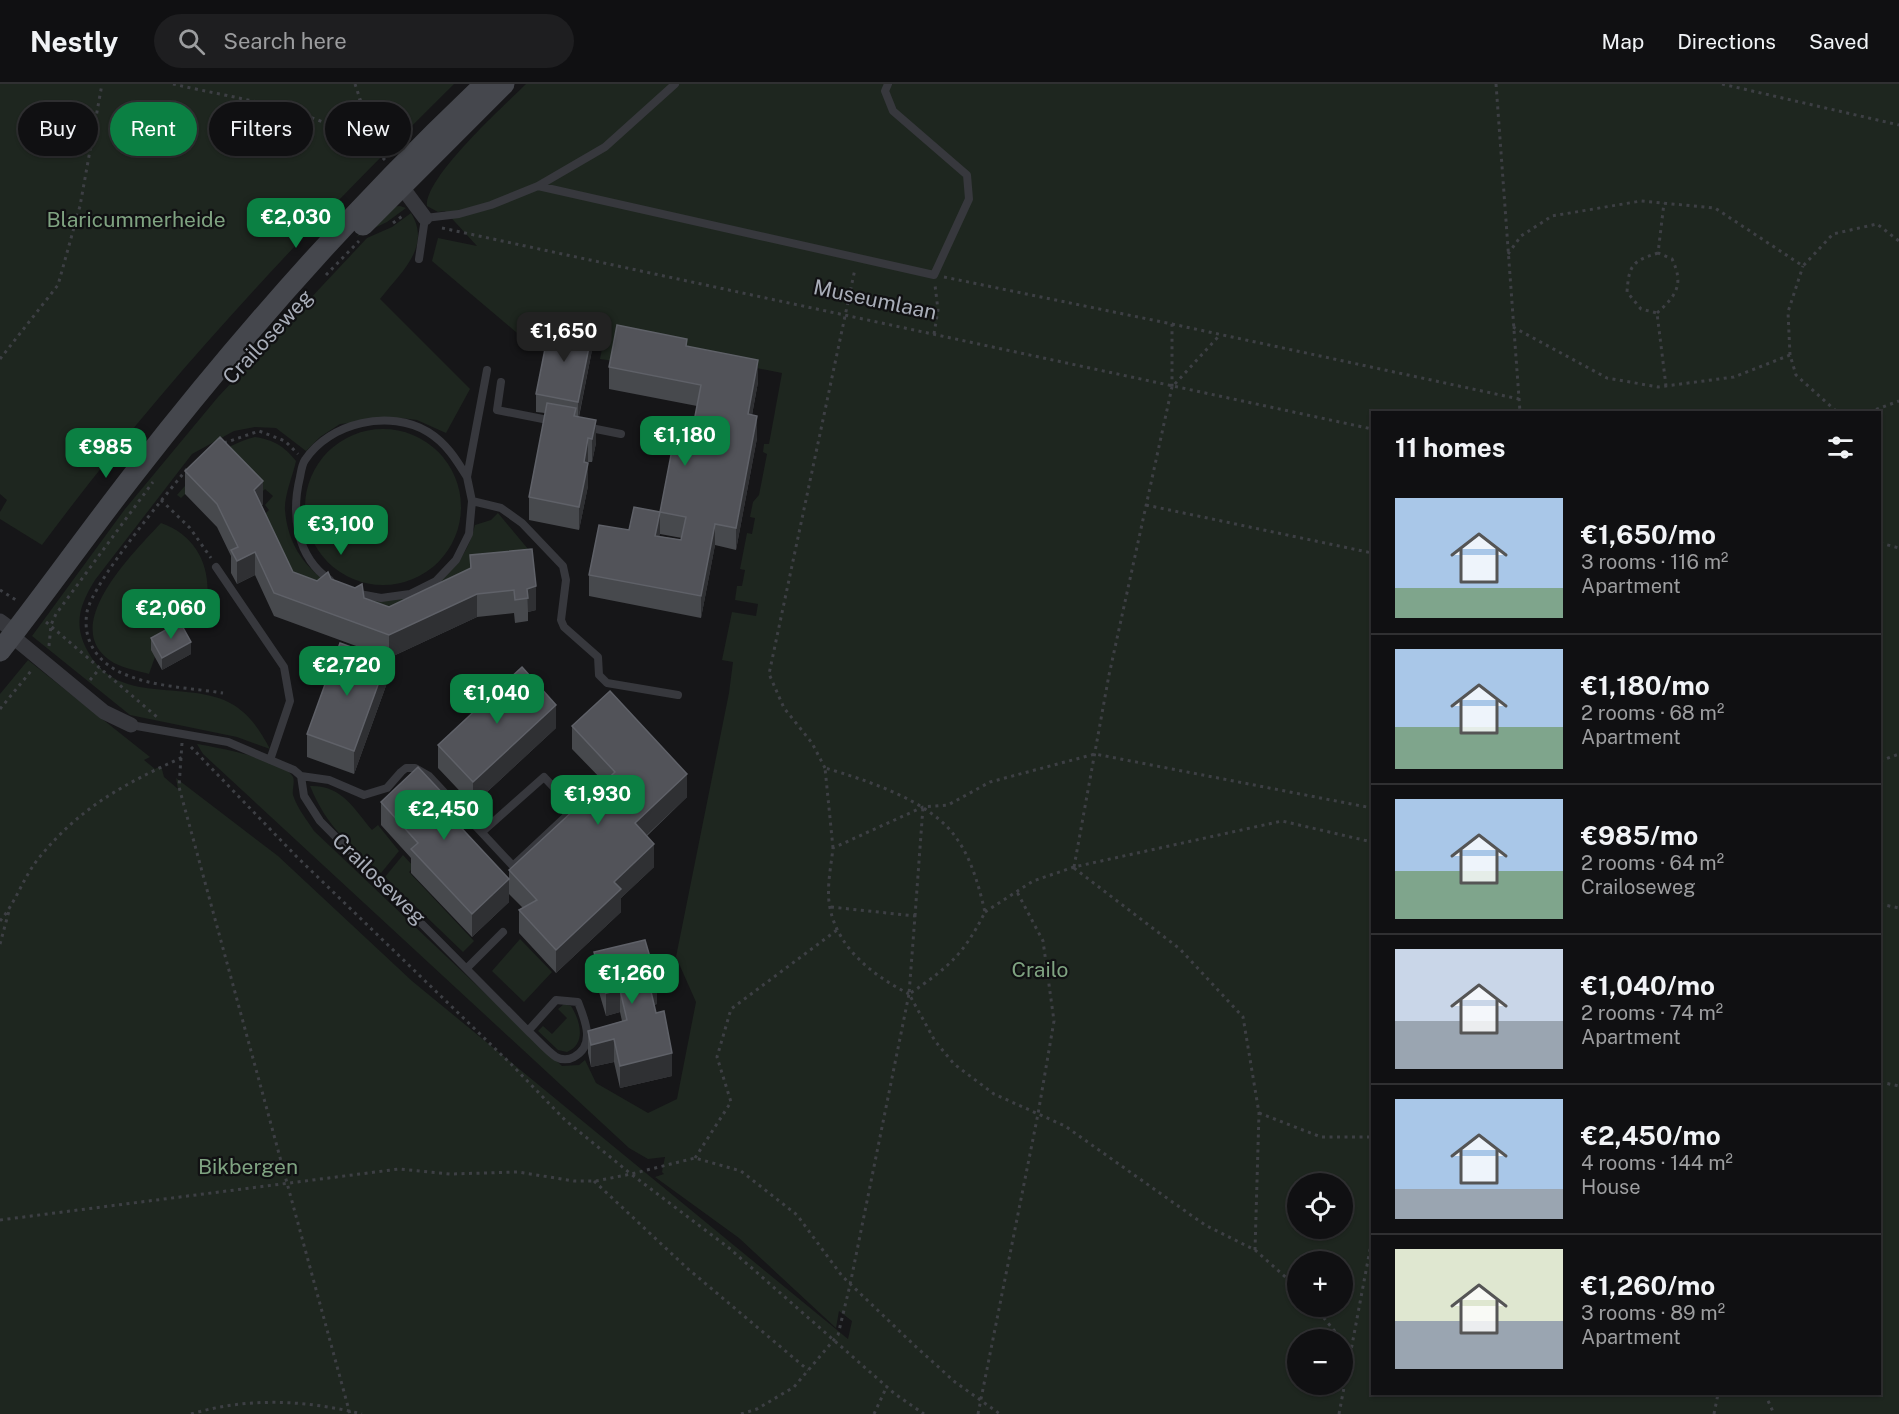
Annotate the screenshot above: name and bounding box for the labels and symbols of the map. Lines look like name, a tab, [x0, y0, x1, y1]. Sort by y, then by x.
pin: €2,030	[247, 198, 345, 249]
park label: Blaricummerheide	[46, 207, 226, 232]
street label: Museumlaan	[811, 274, 939, 325]
street label: Crailoseweg	[217, 284, 318, 389]
pin: €1,650	[515, 312, 613, 363]
pin: €1,180	[636, 416, 734, 467]
pin: €985	[70, 428, 142, 479]
pin: €3,100	[292, 505, 390, 556]
pin: €2,060	[122, 589, 220, 640]
pin: €2,720	[298, 646, 396, 697]
pin: €1,040	[448, 674, 546, 725]
pin: €1,930	[549, 775, 647, 826]
pin: €2,450	[395, 790, 493, 841]
street label: Crailoseweg	[327, 828, 431, 929]
pin: €1,260	[583, 954, 681, 1005]
park label: Crailo	[1012, 957, 1068, 982]
park label: Bikbergen	[198, 1154, 298, 1179]

